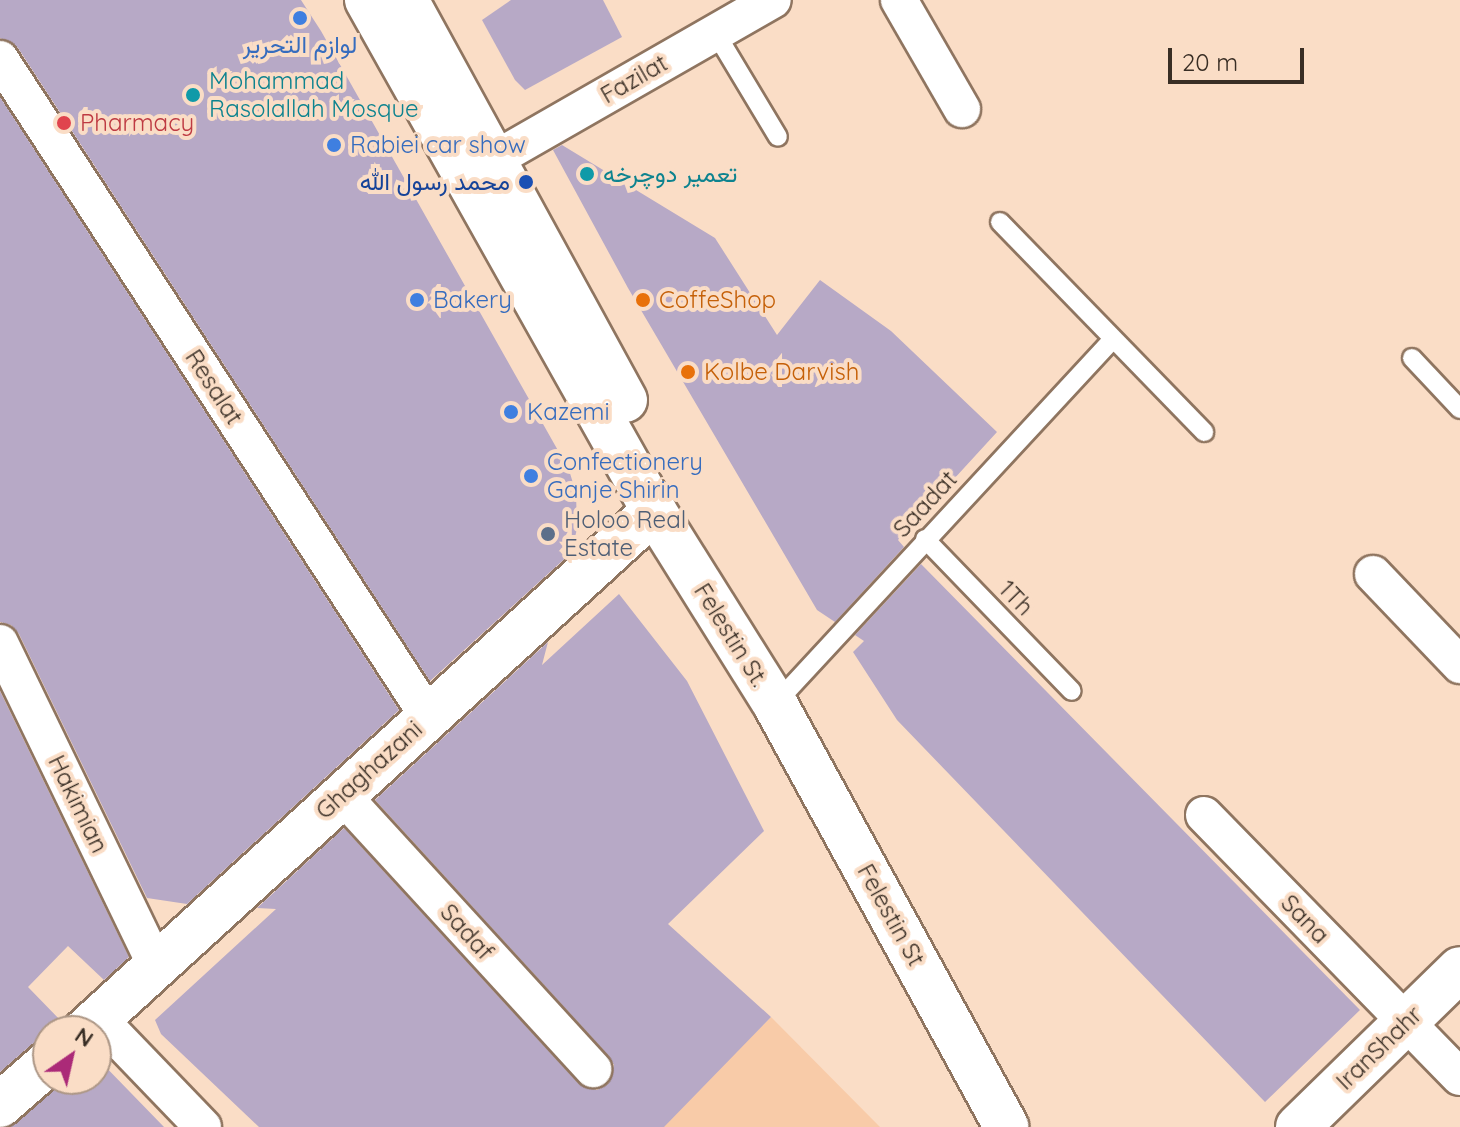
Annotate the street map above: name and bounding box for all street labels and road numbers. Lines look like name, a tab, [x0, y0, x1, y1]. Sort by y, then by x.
street label: Fazilat	[595, 48, 673, 110]
street label: Resalat	[179, 344, 249, 430]
street label: Saadat	[887, 465, 963, 543]
street label: 1Th	[993, 575, 1039, 621]
street label: Felestin St.	[688, 578, 774, 692]
street label: Ghaghazani	[310, 715, 428, 825]
street label: Hakimian	[42, 750, 114, 858]
street label: Felestin St	[851, 859, 931, 971]
street label: Sana	[1275, 889, 1335, 949]
street label: Sadaf	[434, 898, 500, 966]
street label: IranShahr	[1330, 1000, 1428, 1096]

